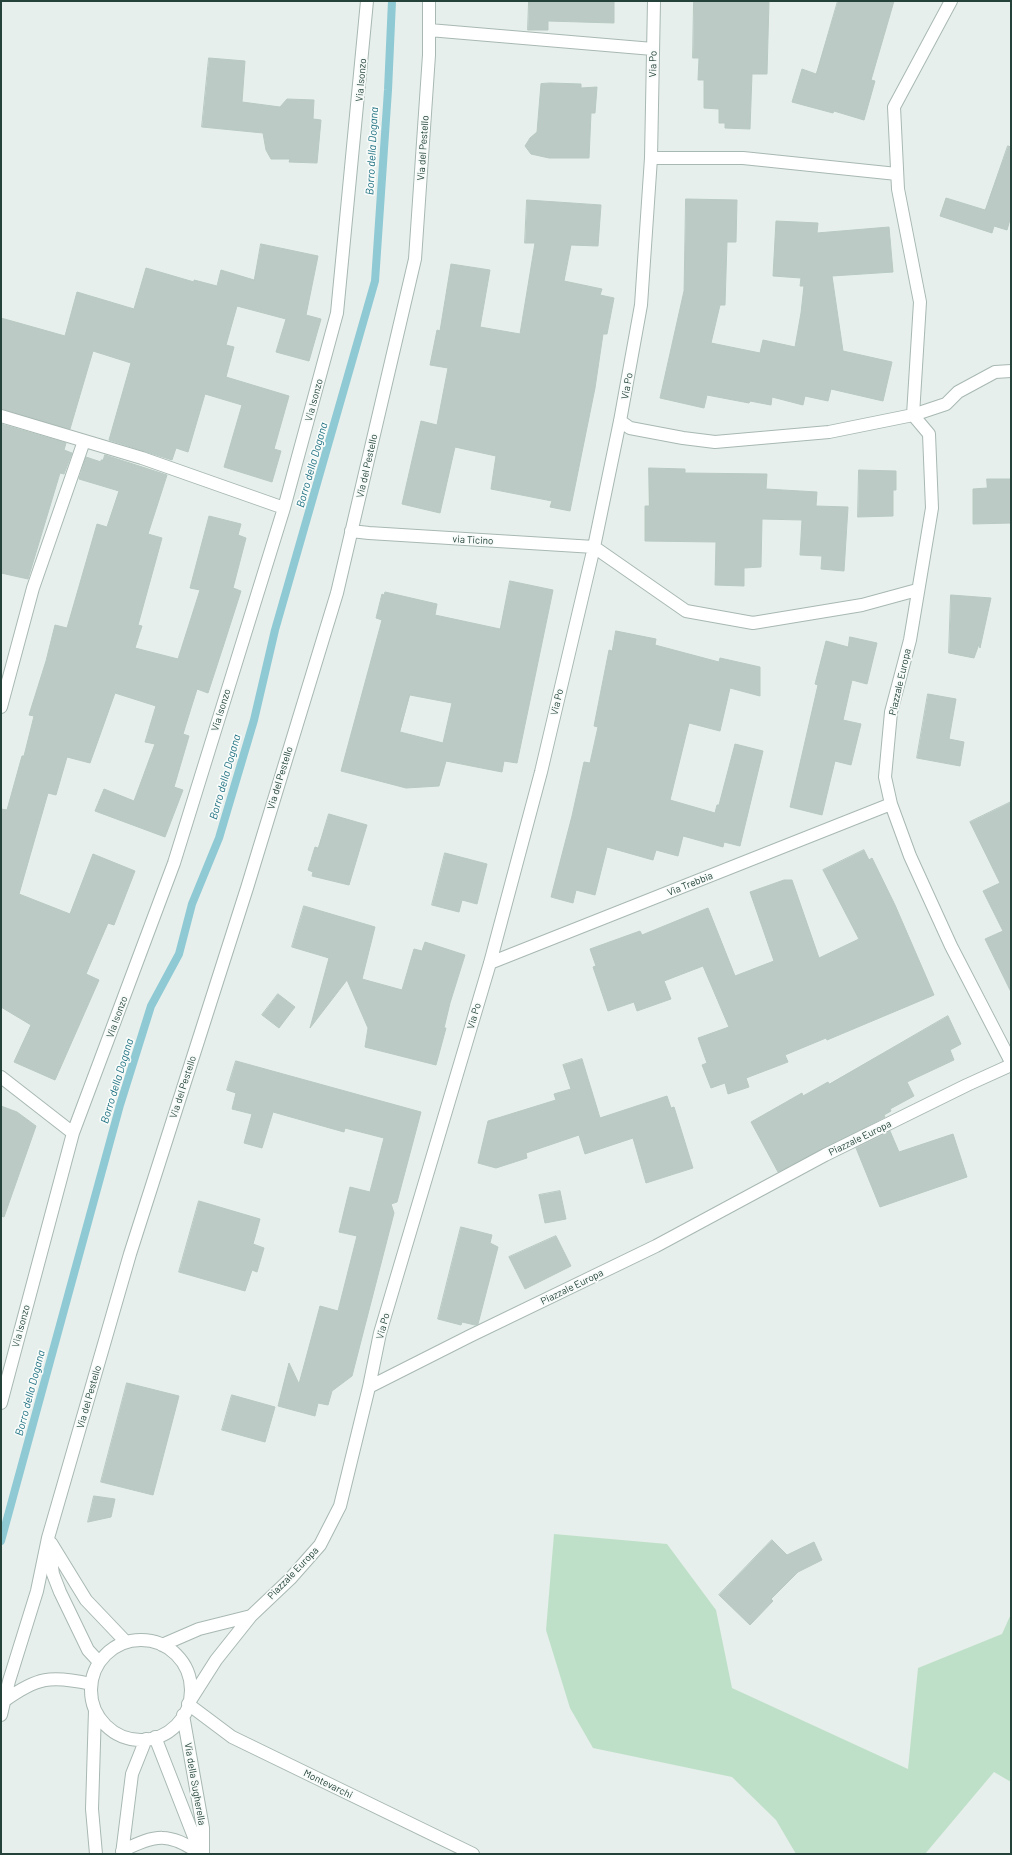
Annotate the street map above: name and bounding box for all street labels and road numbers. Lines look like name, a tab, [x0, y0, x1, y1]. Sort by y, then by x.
street label: Via Po	[647, 51, 659, 77]
street label: Via Isonzo	[353, 58, 369, 102]
street label: Via del Pestello	[415, 115, 431, 181]
street label: Via Po	[619, 372, 635, 400]
street label: Via Isonzo	[303, 377, 325, 423]
street label: Via del Pestello	[354, 433, 380, 499]
street label: via Ticino	[452, 533, 494, 547]
street label: Piazzale Europa	[886, 647, 914, 717]
street label: Via Isonzo	[209, 687, 233, 733]
street label: Via Po	[548, 688, 566, 716]
street label: Via del Pestello	[265, 745, 295, 811]
street label: Via Trebbia	[665, 869, 715, 899]
street label: Via Isonzo	[104, 994, 130, 1040]
street label: Via Po	[465, 1001, 483, 1031]
street label: Via del Pestello	[167, 1054, 199, 1120]
street label: Piazzale Europa	[827, 1118, 893, 1158]
street label: Piazzale Europa	[539, 1267, 605, 1307]
street label: Via Isonzo	[10, 1303, 32, 1349]
street label: Via Po	[374, 1312, 392, 1340]
street label: Via del Pestello	[74, 1364, 104, 1430]
street label: Piazzale Europa	[265, 1544, 321, 1602]
street label: Via della Sugherella	[182, 1742, 208, 1826]
street label: Montevarchi	[301, 1767, 355, 1801]

